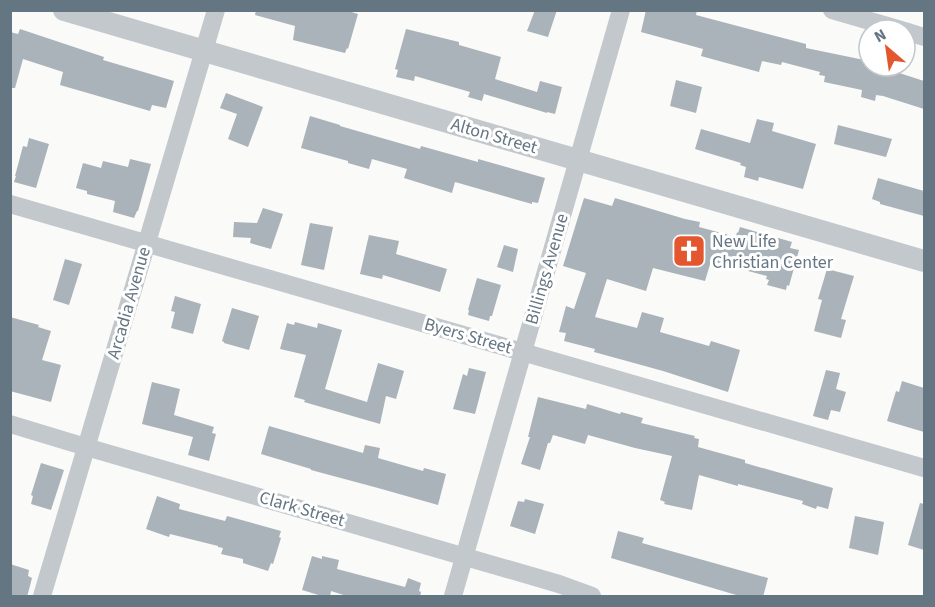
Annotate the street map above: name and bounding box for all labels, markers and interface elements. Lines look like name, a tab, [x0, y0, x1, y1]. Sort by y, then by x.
north arrow	[857, 18, 917, 78]
text: N	[870, 24, 890, 48]
street label: Alton Street	[448, 112, 540, 160]
street label: Billings Avenue	[519, 211, 575, 327]
place label: New Life Christian Center	[712, 229, 834, 275]
church icon: New Life Christian Center	[671, 233, 707, 269]
street label: Arcadia Avenue	[101, 244, 157, 362]
street label: Byers Street	[421, 312, 515, 360]
street label: Clark Street	[256, 485, 348, 533]

